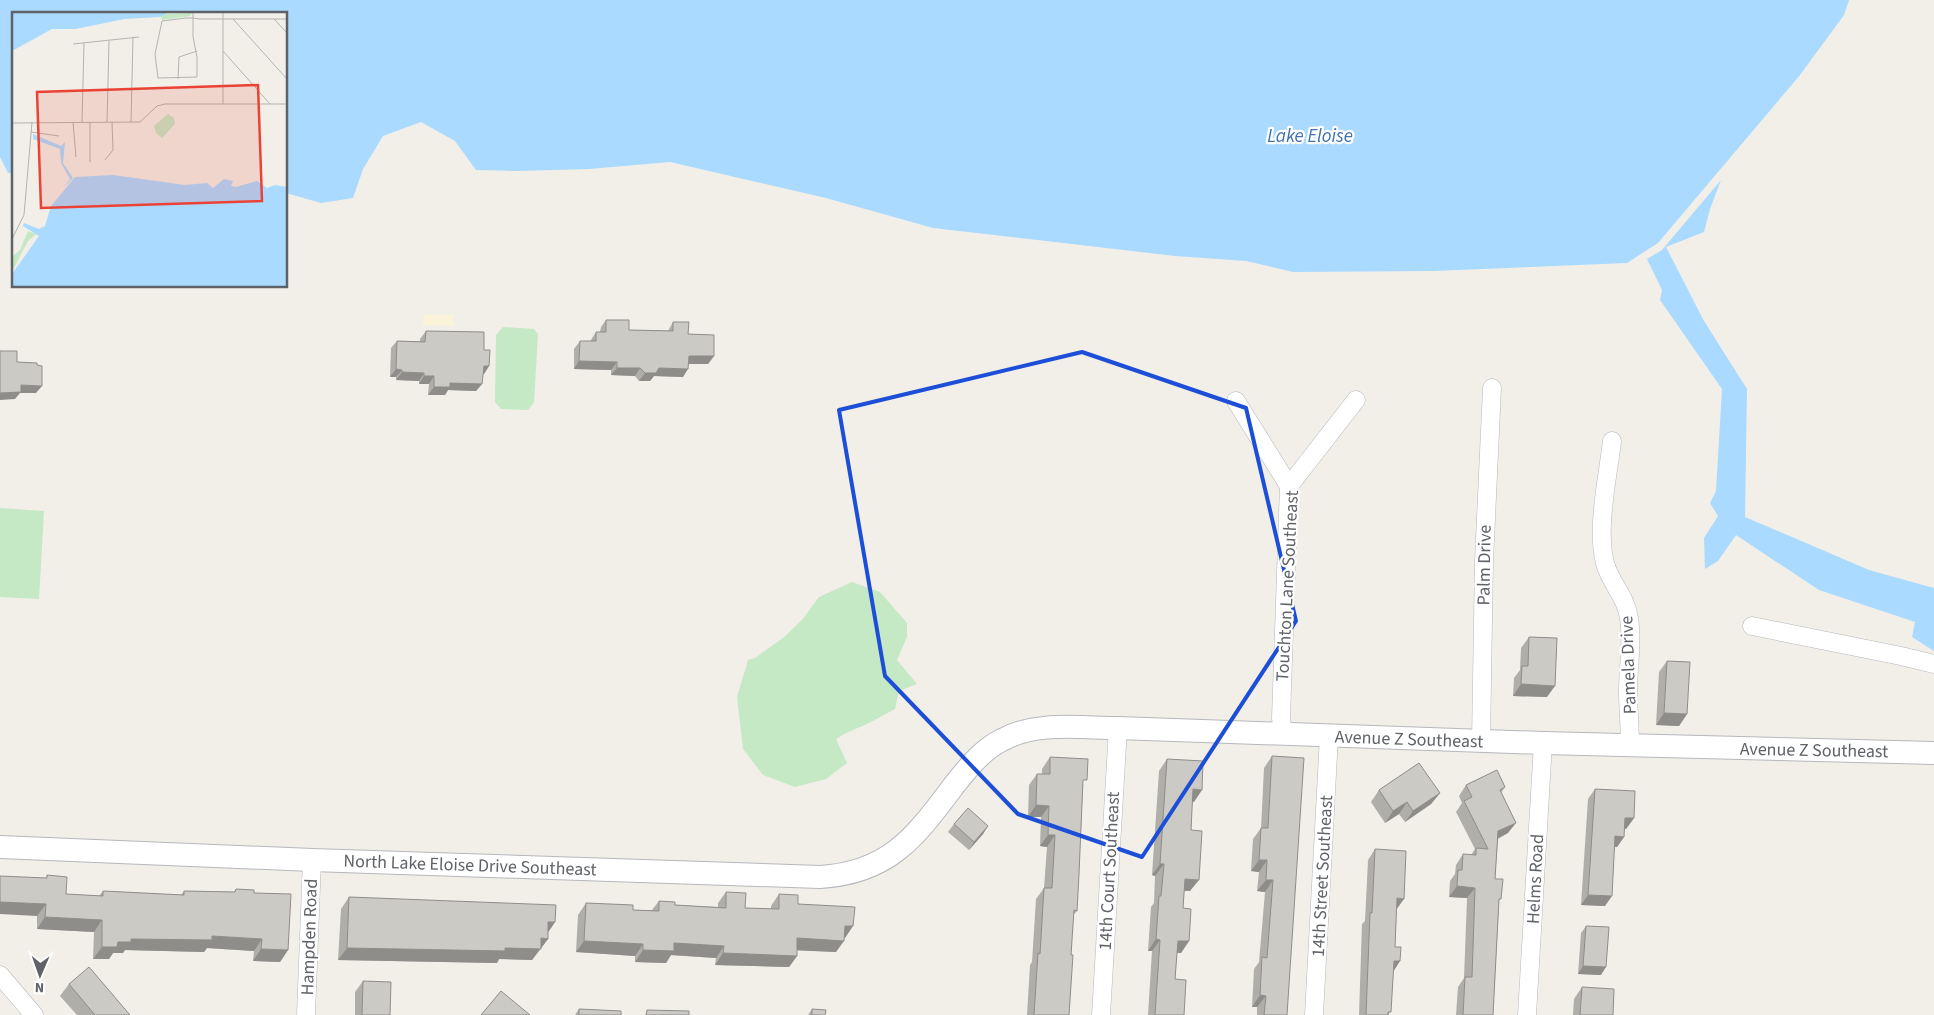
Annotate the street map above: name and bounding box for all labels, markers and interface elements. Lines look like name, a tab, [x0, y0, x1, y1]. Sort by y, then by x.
inset map	[12, 12, 288, 288]
water label: Lake Eloise	[1267, 123, 1353, 150]
street label: Touchton Lane Southeast	[1270, 490, 1305, 682]
street label: Palm Drive	[1471, 524, 1498, 606]
street label: Pamela Drive	[1614, 615, 1643, 715]
street label: Avenue Z Southeast	[1334, 724, 1484, 755]
street label: Avenue Z Southeast	[1740, 737, 1888, 764]
street label: 14th Court Southeast	[1093, 791, 1126, 951]
street label: 14th Street Southeast	[1306, 794, 1339, 958]
street label: Helms Road	[1521, 833, 1550, 925]
street label: North Lake Eloise Drive Southeast	[343, 849, 597, 882]
street label: Hampden Road	[295, 878, 324, 996]
north arrow	[15, 950, 65, 1000]
text: N	[35, 977, 45, 997]

